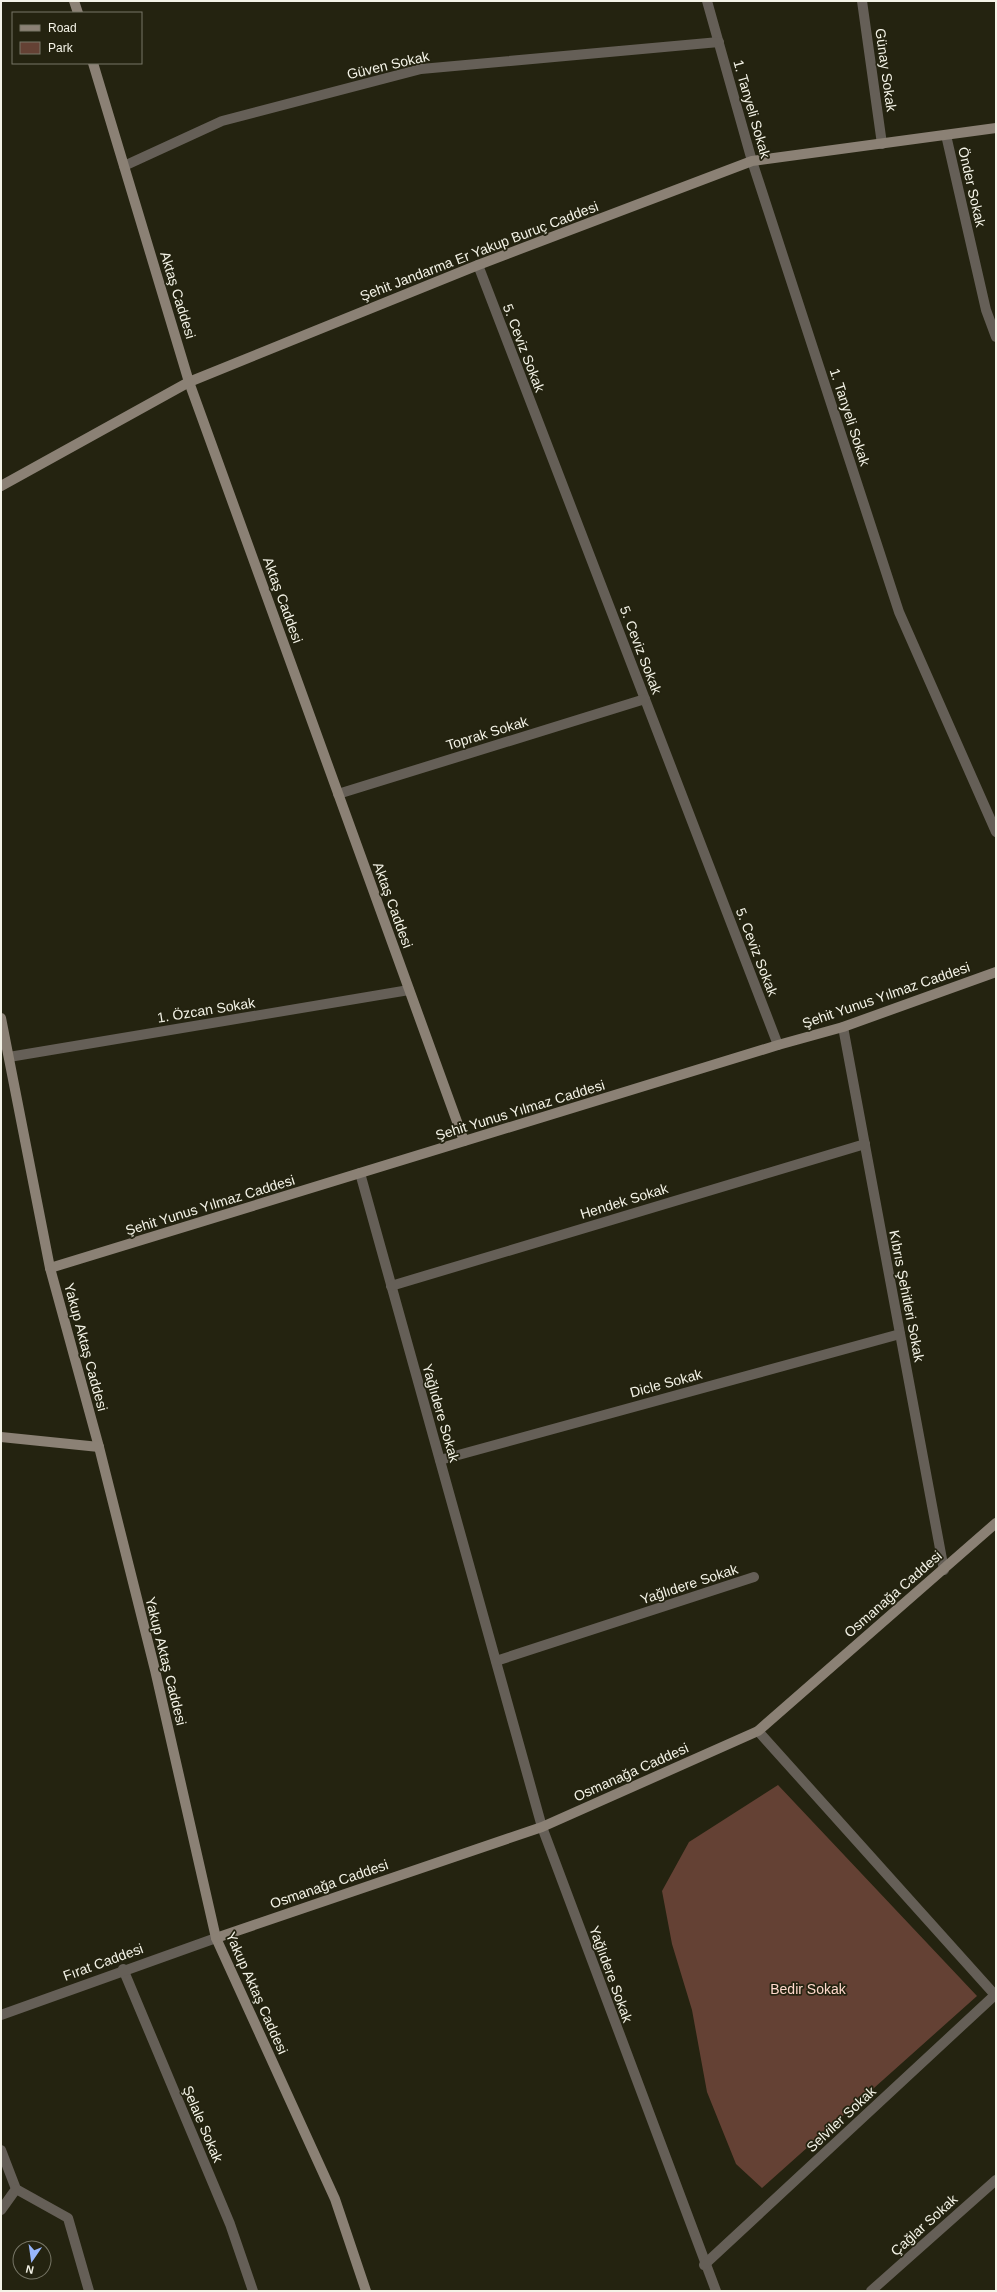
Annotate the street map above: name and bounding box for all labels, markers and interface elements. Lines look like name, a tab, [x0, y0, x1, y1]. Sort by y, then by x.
legend	[12, 12, 142, 64]
text: Road	[48, 21, 77, 35]
street label: Günay Sokak	[872, 27, 900, 114]
text: Park	[48, 41, 74, 55]
street label: Güven Sokak	[345, 48, 432, 82]
street label: 1. Tanyeli Sokak	[730, 58, 774, 161]
street label: Önder Sokak	[955, 145, 990, 230]
street label: Şehit Jandarma Er Yakup Buruç Caddesi	[358, 198, 600, 304]
street label: Aktaş Caddesi	[157, 249, 199, 341]
street label: 5. Ceviz Sokak	[500, 302, 549, 395]
street label: 1. Tanyeli Sokak	[827, 366, 874, 469]
street label: Aktaş Caddesi	[260, 555, 306, 645]
street label: 5. Ceviz Sokak	[617, 604, 666, 697]
street label: Toprak Sokak	[444, 713, 531, 753]
street label: Aktaş Caddesi	[370, 860, 416, 950]
street label: 5. Ceviz Sokak	[733, 906, 782, 999]
street label: Şehit Yunus Yılmaz Caddesi	[800, 959, 972, 1031]
street label: 1. Özcan Sokak	[156, 993, 257, 1026]
street label: Şehit Yunus Yılmaz Caddesi	[433, 1077, 607, 1143]
street label: Şehit Yunus Yılmaz Caddesi	[123, 1172, 297, 1238]
street label: Hendek Sokak	[578, 1180, 671, 1222]
street label: Kıbrıs Şehitleri Sokak	[886, 1229, 928, 1364]
street label: Yakup Aktaş Caddesi	[61, 1281, 111, 1413]
street label: Yağlıdere Sokak	[419, 1362, 463, 1465]
street label: Dicle Sokak	[628, 1365, 705, 1400]
street label: Osmanağa Caddesi	[841, 1547, 945, 1641]
street label: Yağlıdere Sokak	[638, 1560, 741, 1607]
street label: Yakup Aktaş Caddesi	[142, 1595, 190, 1727]
street label: Osmanağa Caddesi	[571, 1740, 691, 1804]
street label: Osmanağa Caddesi	[268, 1856, 390, 1912]
street label: Yağlıdere Sokak	[586, 1923, 636, 2025]
street label: Yakup Aktaş Caddesi	[223, 1929, 291, 2057]
street label: Fırat Caddesi	[61, 1940, 145, 1984]
park label: Bedir Sokak	[770, 1981, 847, 1997]
street label: Selviler Sokak	[803, 2082, 880, 2155]
street label: Şelale Sokak	[180, 2083, 227, 2166]
street label: Çağlar Sokak	[887, 2190, 961, 2259]
north arrow	[12, 2240, 52, 2280]
text: N	[24, 2263, 35, 2276]

